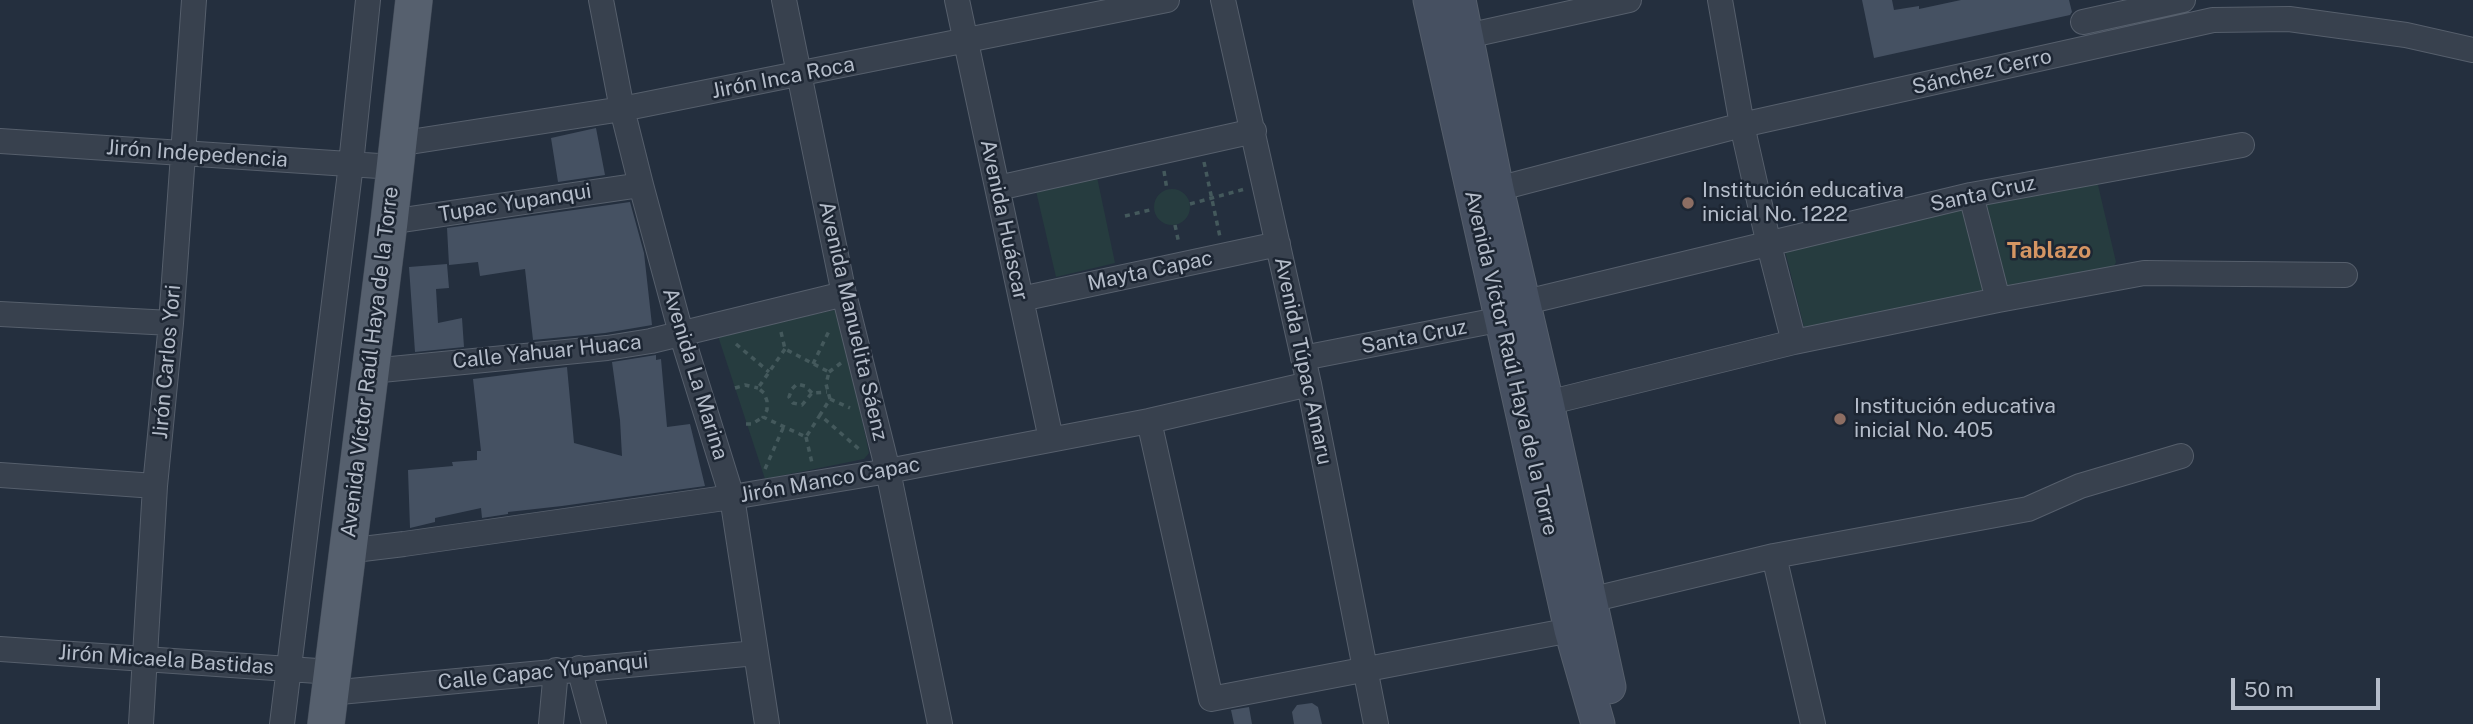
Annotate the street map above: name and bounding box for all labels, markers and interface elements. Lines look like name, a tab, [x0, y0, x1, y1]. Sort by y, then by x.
street label: Sánchez Cerro	[1910, 44, 2054, 100]
street label: Jirón Inca Roca	[709, 52, 857, 104]
street label: Jirón Indepedencia	[105, 135, 289, 173]
street label: Avenida Huáscar	[975, 137, 1033, 303]
street label: Santa Cruz	[1928, 171, 2038, 217]
street label: Tupac Yupanqui	[437, 178, 593, 228]
place label: Institución educativa inicial No. 1222	[1702, 178, 1904, 228]
street label: Avenida Víctor Raúl Haya de la Torre	[336, 185, 404, 539]
street label: Avenida Víctor Raúl Haya de la Torre	[1459, 188, 1563, 538]
marker: Institución educativa inicial No. 1222	[1680, 195, 1696, 211]
street label: Avenida Manuelita Sáenz	[813, 199, 893, 443]
district label: Tablazo	[2007, 237, 2091, 265]
street label: Mayta Capac	[1085, 245, 1215, 297]
street label: Avenida Túpac Amaru	[1269, 255, 1337, 467]
street label: Jirón Carlos Yori	[148, 284, 186, 440]
street label: Avenida La Marina	[657, 285, 733, 463]
street label: Santa Cruz	[1359, 314, 1469, 360]
street label: Calle Yahuar Huaca	[451, 330, 643, 374]
place label: Institución educativa inicial No. 405	[1854, 394, 2056, 444]
marker: Institución educativa inicial No. 405	[1832, 411, 1848, 427]
street label: Jirón Manco Capac	[738, 452, 922, 508]
street label: Jirón Micaela Bastidas	[57, 640, 275, 680]
street label: Calle Capac Yupanqui	[437, 648, 649, 696]
scale bar	[2235, 664, 2384, 708]
text: 50 m	[2244, 677, 2294, 702]

